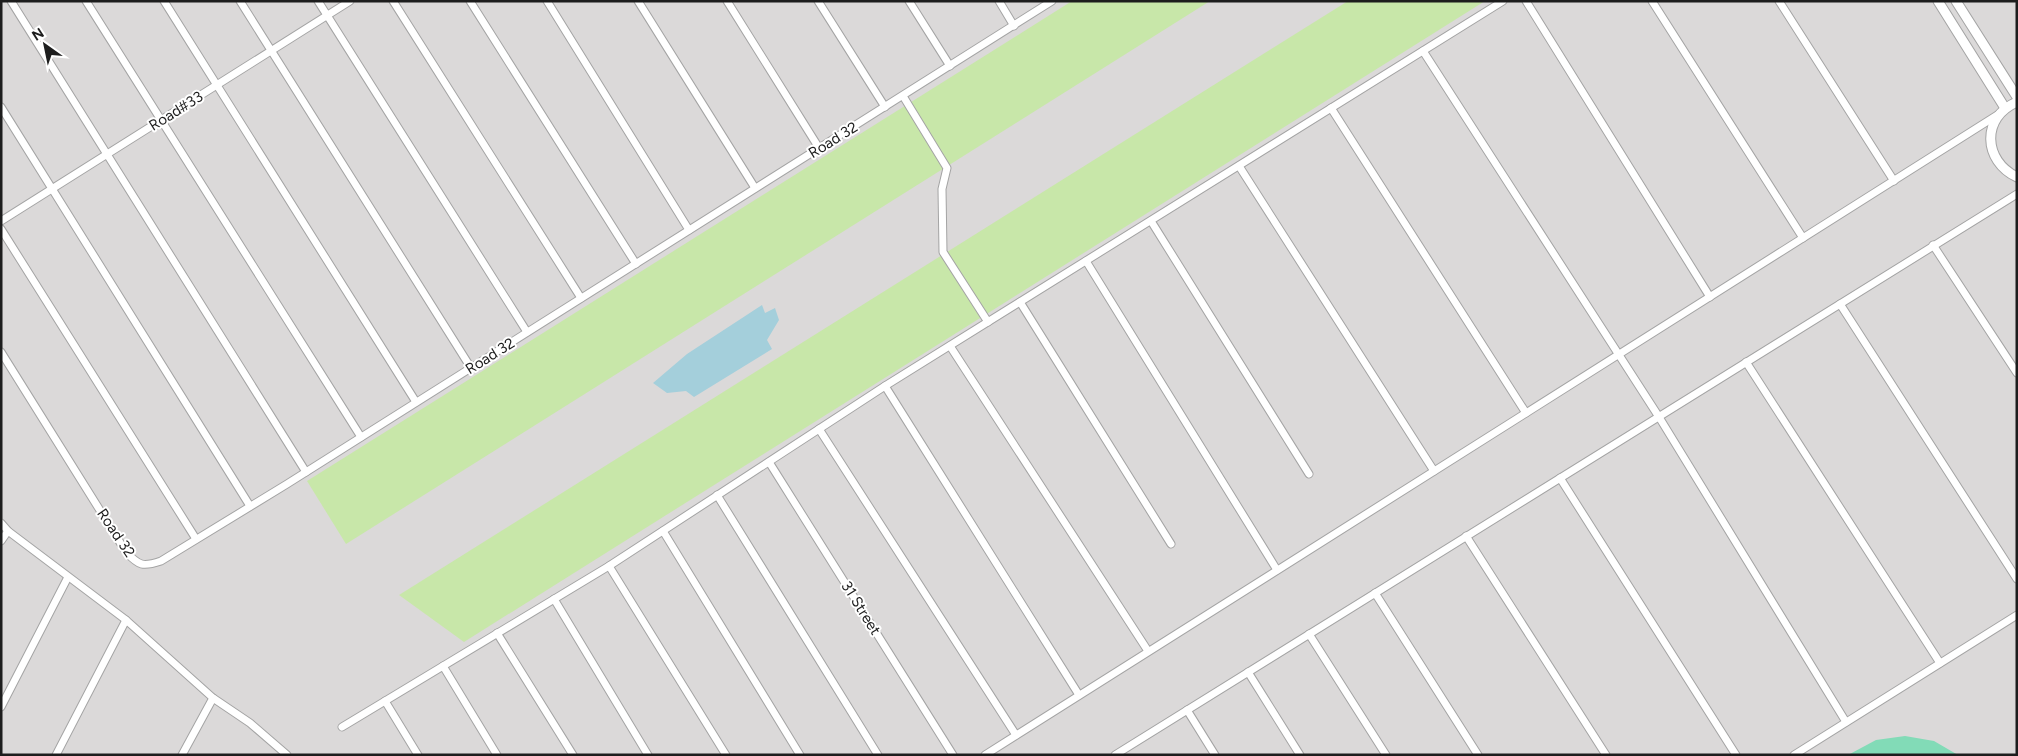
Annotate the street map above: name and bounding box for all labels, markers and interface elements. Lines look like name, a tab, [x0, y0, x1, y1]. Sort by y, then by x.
north arrow	[20, 20, 70, 70]
text: N	[29, 24, 47, 45]
street label: Road#33	[146, 87, 206, 135]
street label: Road 32	[805, 118, 861, 162]
street label: Road 32	[462, 334, 518, 378]
street label: Road 32	[93, 505, 139, 561]
street label: 31 Street	[837, 578, 885, 639]

